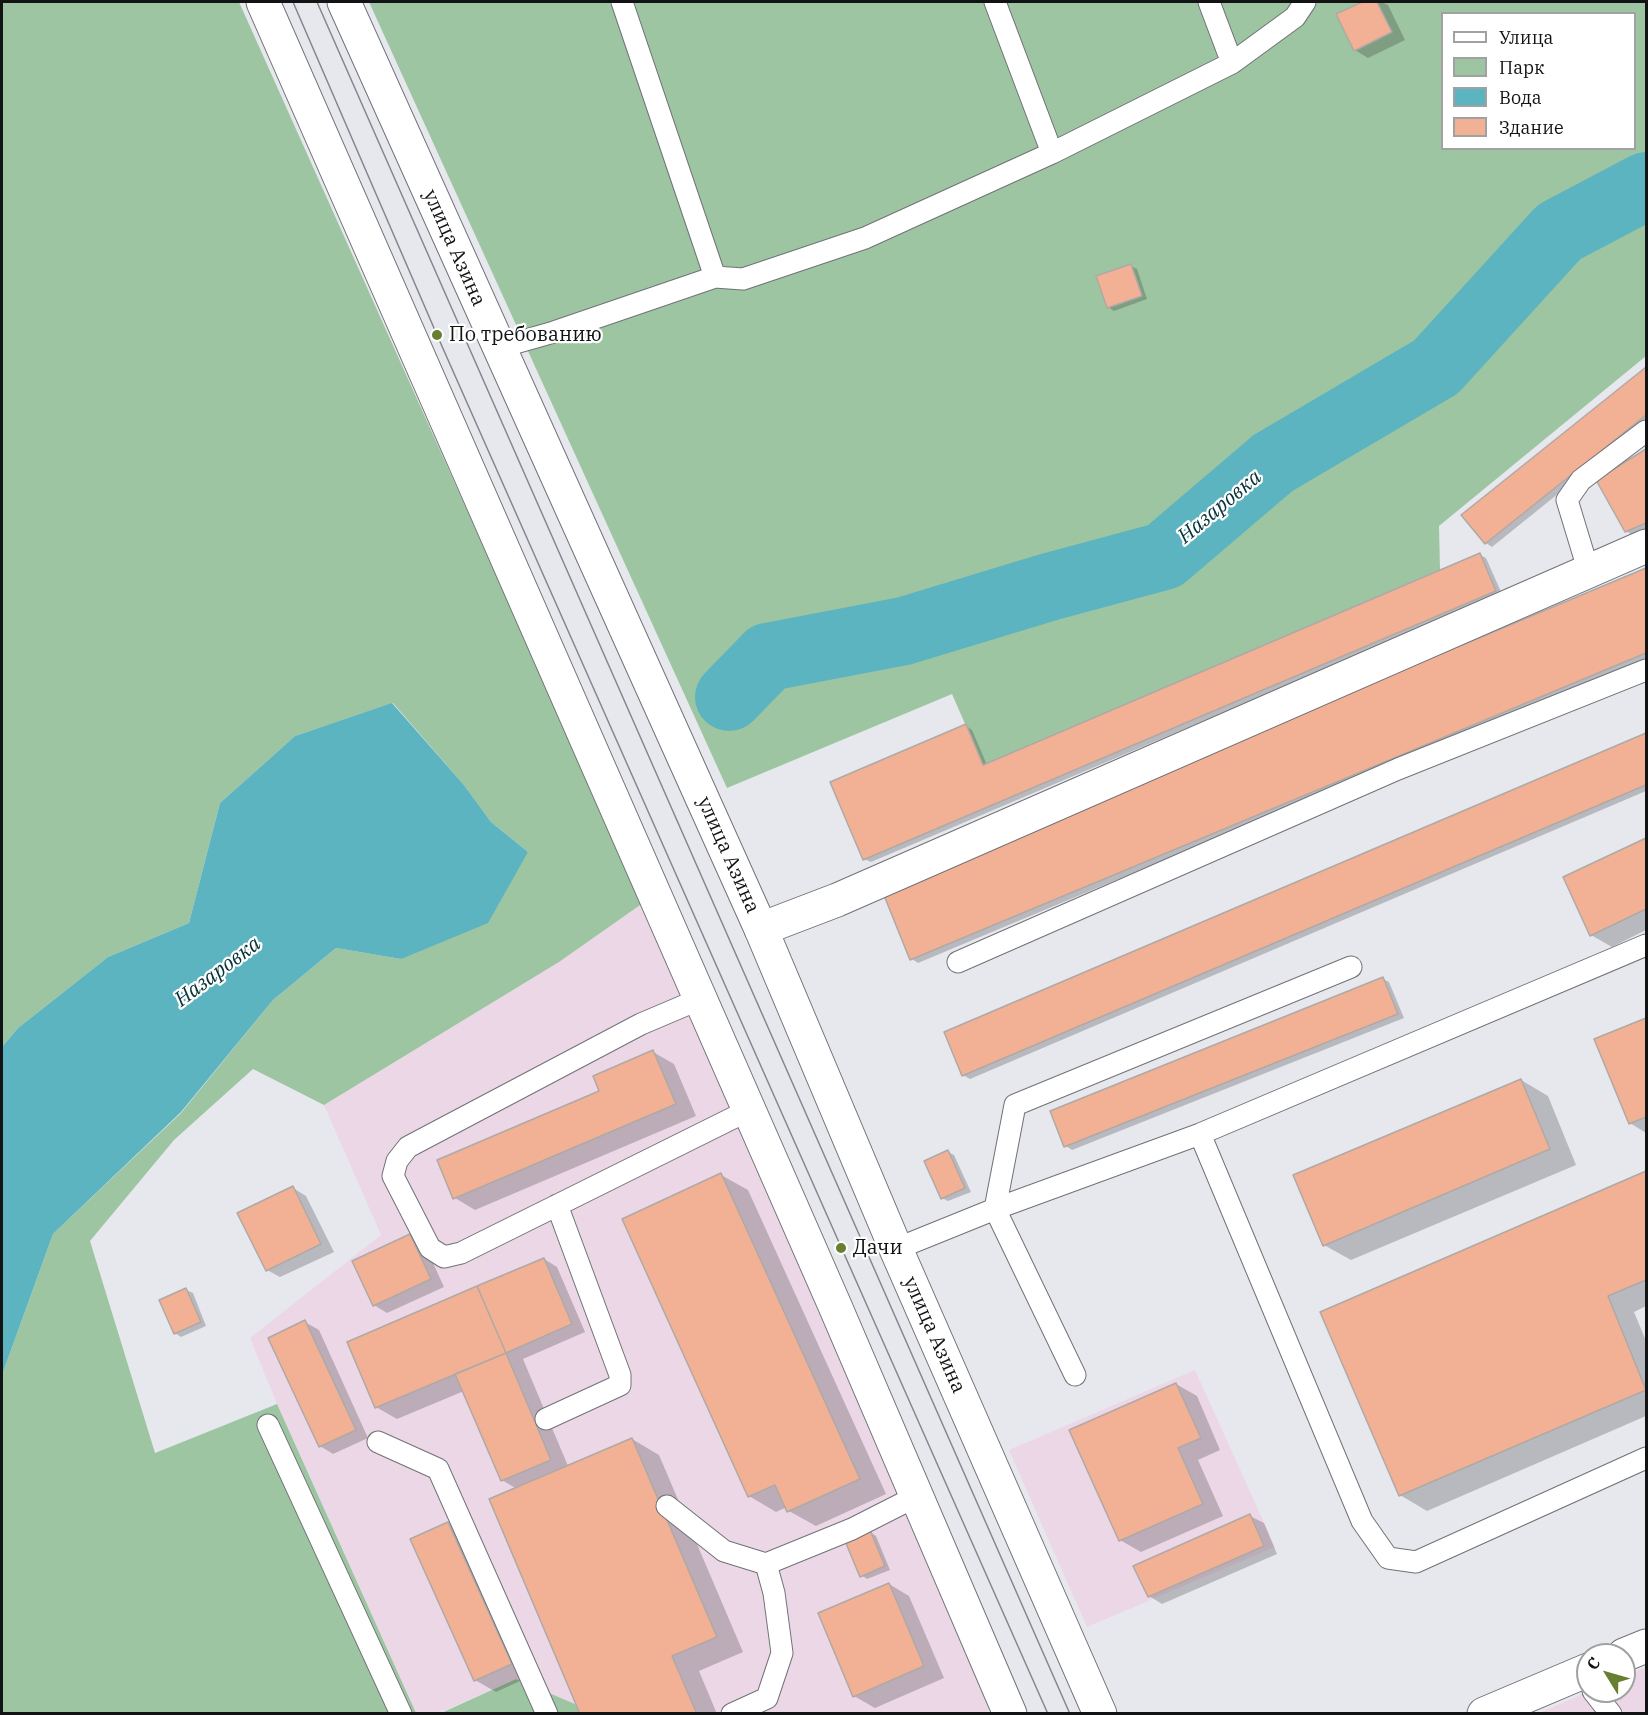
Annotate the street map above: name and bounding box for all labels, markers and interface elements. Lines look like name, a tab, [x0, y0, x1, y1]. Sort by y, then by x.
legend	[1441, 12, 1636, 150]
text: Улица	[1499, 26, 1553, 49]
text: Парк	[1499, 56, 1545, 79]
text: Вода	[1499, 86, 1542, 109]
text: Здание	[1499, 116, 1564, 139]
street label: улица Азина	[418, 186, 490, 310]
place label: По требованию	[449, 323, 602, 347]
marker: По требованию	[430, 328, 444, 342]
water label: Назаровка	[1173, 465, 1267, 549]
street label: улица Азина	[692, 793, 764, 917]
water label: Назаровка	[170, 931, 266, 1013]
place label: Дачи	[853, 1236, 903, 1260]
marker: Дачи	[834, 1241, 848, 1255]
street label: улица Азина	[898, 1273, 970, 1397]
north arrow	[1576, 1643, 1636, 1703]
text: С	[1582, 1653, 1604, 1674]

